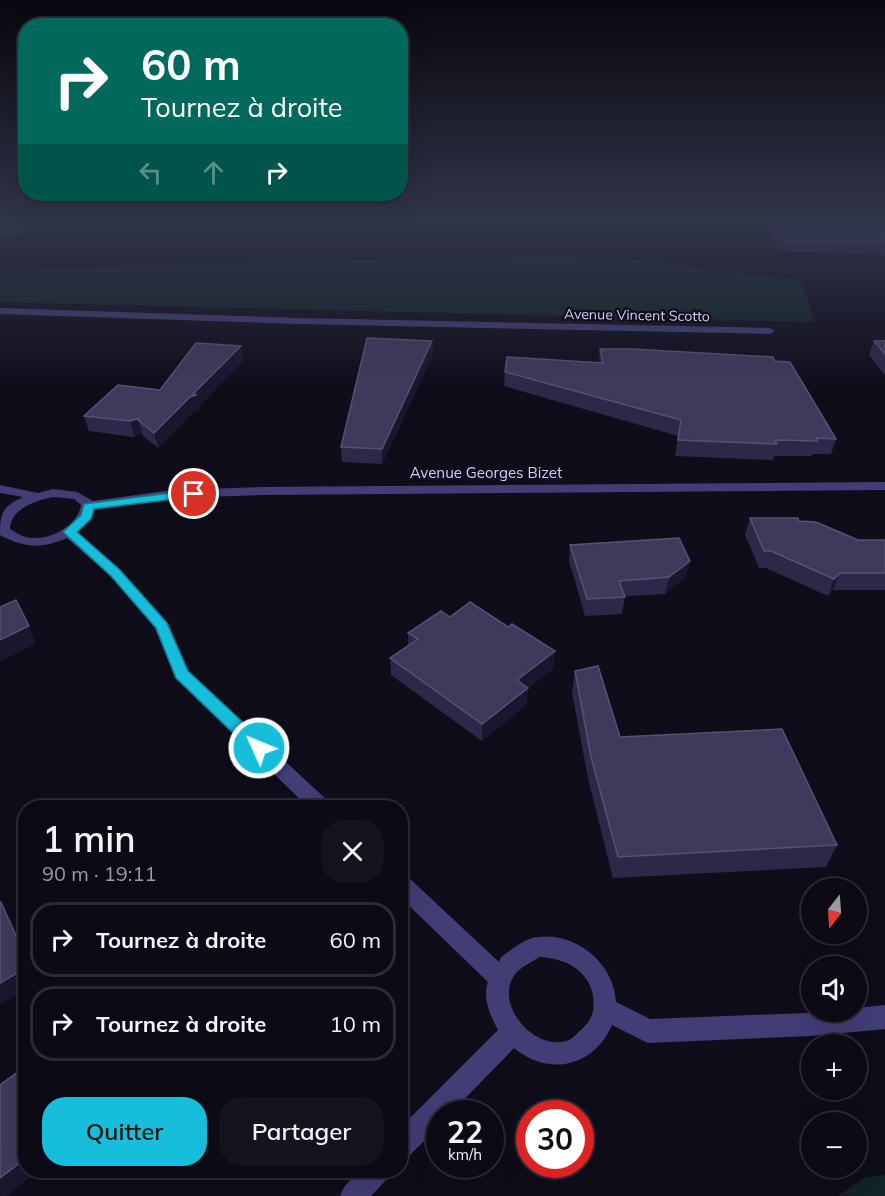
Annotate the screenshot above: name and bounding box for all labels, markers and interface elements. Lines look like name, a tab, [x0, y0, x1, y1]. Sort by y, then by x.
text: 60 m	[141, 38, 241, 91]
icon: right	[42, 42, 120, 120]
text: Tournez à droite	[141, 90, 342, 124]
icon: left	[134, 156, 167, 189]
icon: ahead	[197, 156, 230, 189]
icon: right	[260, 156, 293, 189]
street label: Avenue Vincent Scotto	[564, 305, 710, 325]
street label: Avenue Georges Bizet	[410, 463, 562, 482]
pin	[168, 468, 219, 519]
icon: arrive	[177, 477, 210, 510]
position arrow	[227, 716, 291, 780]
text: 1 min	[42, 816, 136, 861]
button: close	[321, 820, 384, 883]
text: 90 m · 19:11	[42, 861, 156, 886]
north arrow	[801, 878, 867, 944]
map controls	[801, 878, 867, 1178]
icon: right	[45, 923, 78, 956]
text: Tournez à droite	[96, 926, 266, 954]
text: 60 m	[330, 926, 381, 954]
button: sound	[801, 956, 867, 1022]
icon: right	[45, 1007, 78, 1040]
text: Tournez à droite	[96, 1010, 266, 1038]
text: 10 m	[330, 1010, 381, 1038]
button: +	[801, 1034, 867, 1100]
button: Quitter	[42, 1097, 207, 1166]
button: Partager	[219, 1097, 384, 1166]
speed limit sign: 30	[516, 1100, 594, 1178]
button: −	[801, 1112, 867, 1178]
text: 22	[447, 1113, 483, 1151]
text: km/h	[448, 1145, 482, 1164]

